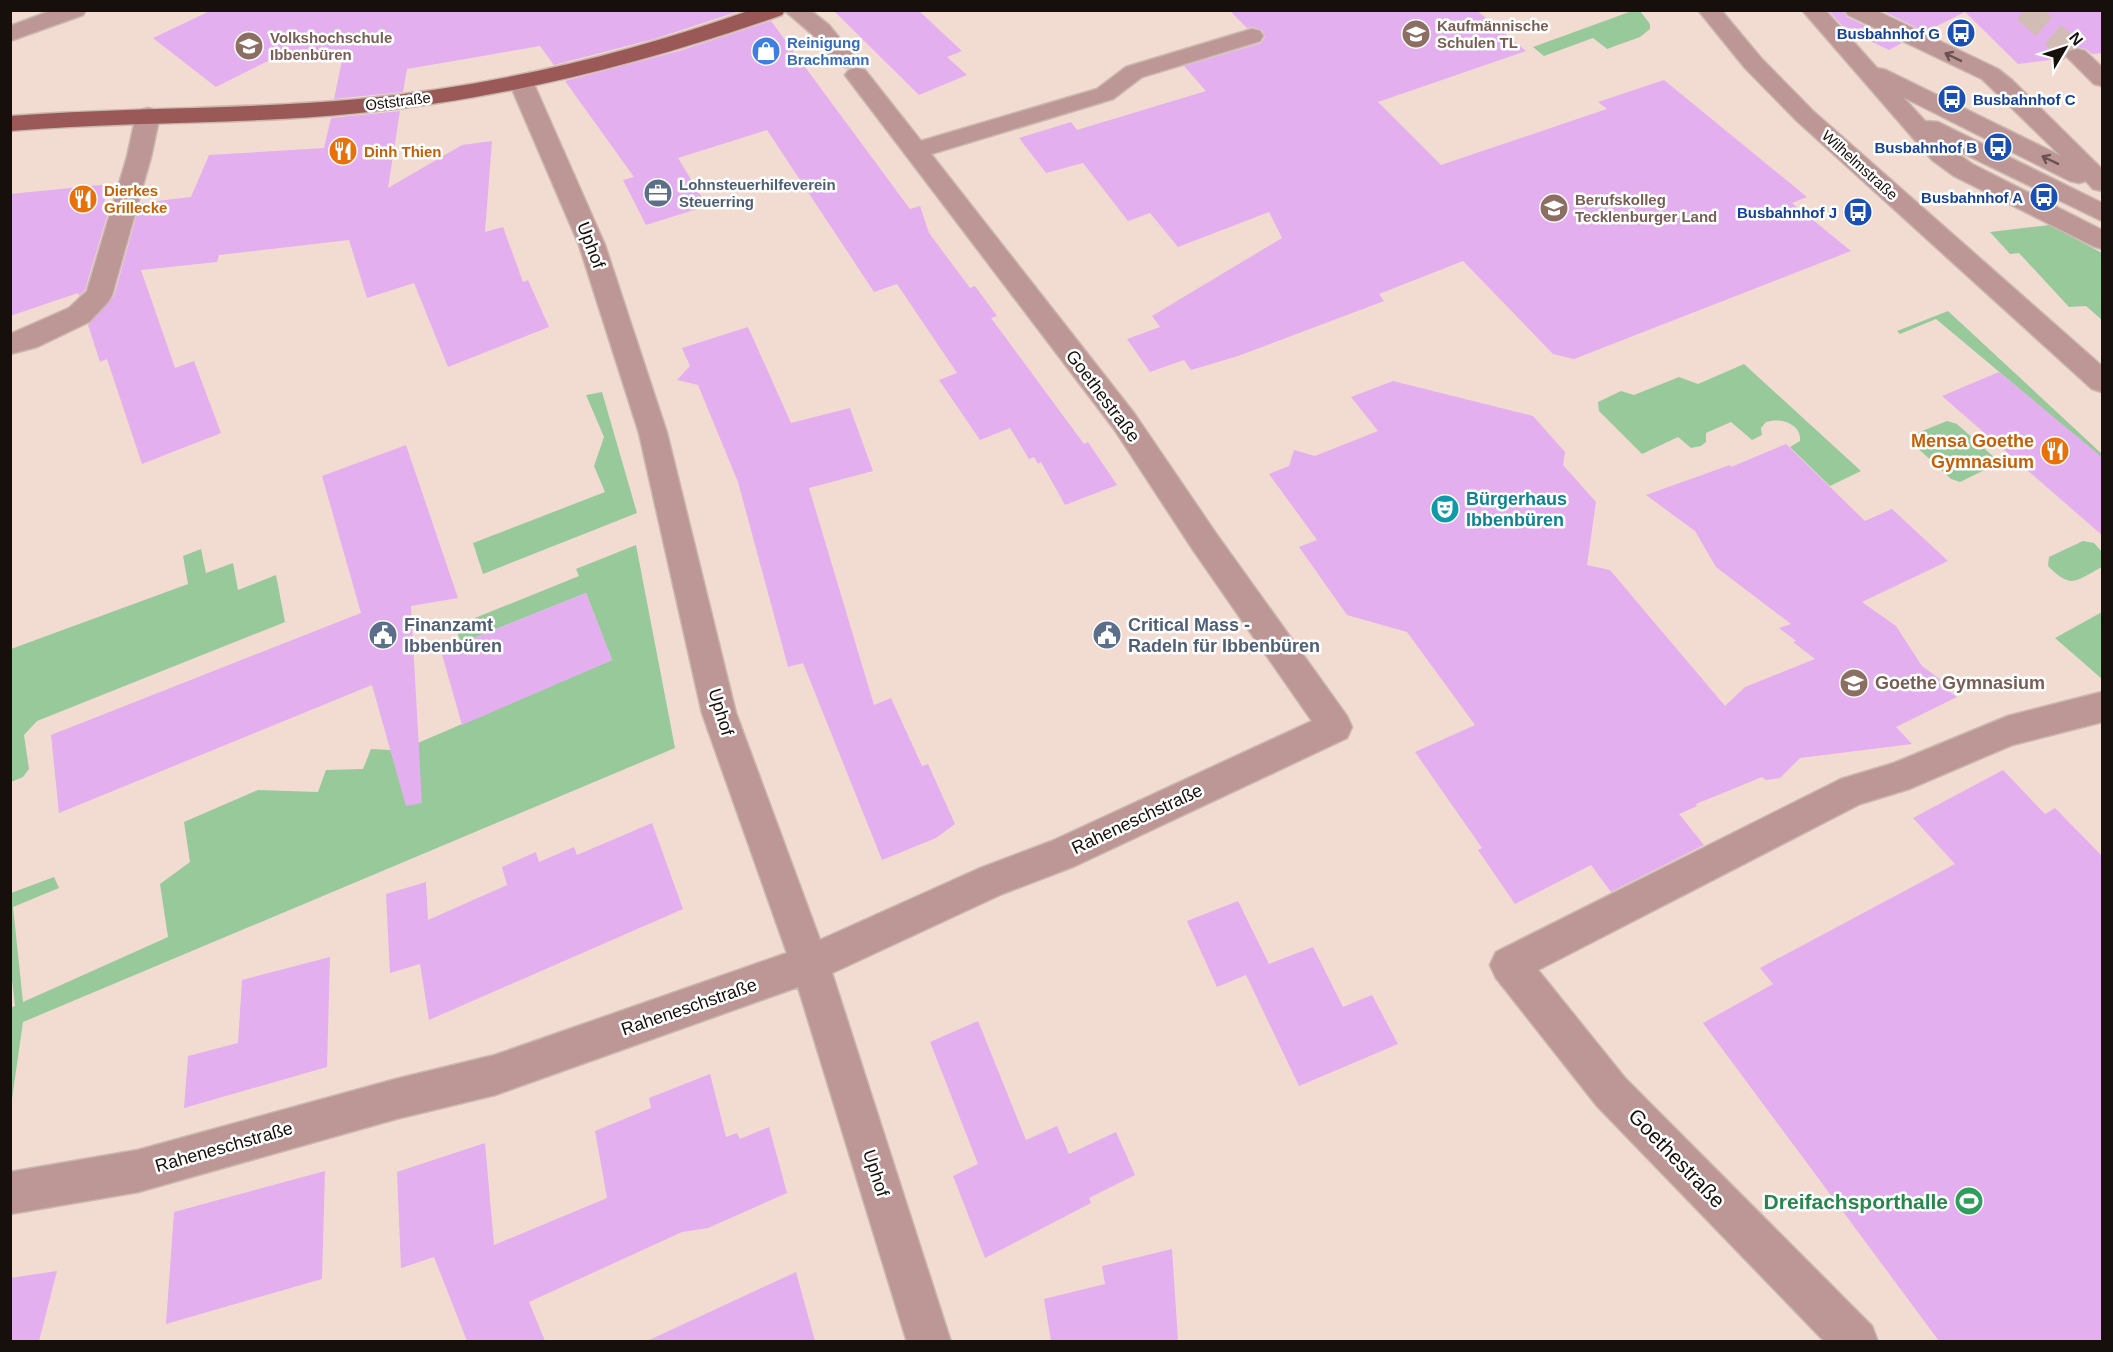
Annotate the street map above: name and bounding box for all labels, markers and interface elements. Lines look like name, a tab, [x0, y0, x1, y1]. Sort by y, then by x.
place label: Kaufmännische Schulen TL	[1437, 17, 1549, 51]
bus stop icon: Busbahnhof G	[1945, 17, 1977, 49]
school or university icon: Kaufmännische Schulen TL	[1400, 18, 1432, 50]
north arrow	[2035, 18, 2095, 78]
place label: Busbahnhof G	[1837, 25, 1940, 42]
place label: Volkshochschule Ibbenbüren	[270, 29, 392, 63]
text: N	[2066, 29, 2087, 49]
school or university icon: Volkshochschule Ibbenbüren	[233, 30, 265, 62]
place label: Reinigung Brachmann	[787, 34, 870, 68]
shop icon: Reinigung Brachmann	[750, 35, 782, 67]
one-way arrow	[1945, 51, 1963, 62]
bus stop icon: Busbahnhof C	[1936, 83, 1968, 115]
street label: Oststraße	[364, 89, 432, 113]
place label: Busbahnhof C	[1973, 91, 2076, 108]
street label: Wilhelmstraße	[1819, 127, 1901, 203]
bus stop icon: Busbahnhof B	[1982, 131, 2014, 163]
restaurant icon: Dinh Thien	[327, 135, 359, 167]
place label: Busbahnhof B	[1875, 139, 1977, 156]
place label: Dinh Thien	[364, 143, 442, 160]
one-way arrow	[2042, 154, 2059, 166]
place label: Lohnsteuerhilfeverein Steuerring	[679, 176, 836, 210]
office icon: Lohnsteuerhilfeverein Steuerring	[642, 177, 674, 209]
bus stop icon: Busbahnhof A	[2028, 181, 2060, 213]
place label: Dierkes Grillecke	[104, 182, 167, 216]
restaurant icon: Dierkes Grillecke	[67, 183, 99, 215]
place label: Busbahnhof A	[1921, 189, 2023, 206]
place label: Berufskolleg Tecklenburger Land	[1575, 191, 1717, 225]
school or university icon: Berufskolleg Tecklenburger Land	[1538, 192, 1570, 224]
bus stop icon: Busbahnhof J	[1842, 196, 1874, 228]
place label: Busbahnhof J	[1737, 204, 1837, 221]
street label: Uphof	[573, 219, 609, 272]
street label: Goethestraße	[1062, 346, 1144, 446]
place label: Mensa Goethe Gymnasium	[1911, 431, 2034, 472]
restaurant icon: Mensa Goethe Gymnasium	[2039, 435, 2071, 467]
place label: Bürgerhaus Ibbenbüren	[1466, 489, 1567, 530]
theatre icon: Bürgerhaus Ibbenbüren	[1429, 493, 1461, 525]
place label: Finanzamt Ibbenbüren	[404, 615, 502, 656]
place label: Critical Mass - Radeln für Ibbenbüren	[1128, 615, 1320, 656]
public building icon: Finanzamt Ibbenbüren	[367, 619, 399, 651]
public building icon: Critical Mass - Radeln für Ibbenbüren	[1091, 619, 1123, 651]
school or university icon: Goethe Gymnasium	[1838, 667, 1870, 699]
place label: Goethe Gymnasium	[1875, 673, 2045, 693]
street label: Uphof	[704, 686, 738, 739]
street label: Raheneschstraße	[1068, 780, 1206, 858]
street label: Raheneschstraße	[619, 974, 759, 1040]
street label: Goethestraße	[1624, 1104, 1730, 1212]
street label: Raheneschstraße	[153, 1118, 295, 1176]
street label: Uphof	[859, 1147, 893, 1200]
sports icon: Dreifachsporthalle	[1953, 1185, 1985, 1217]
place label: Dreifachsporthalle	[1764, 1190, 1948, 1213]

